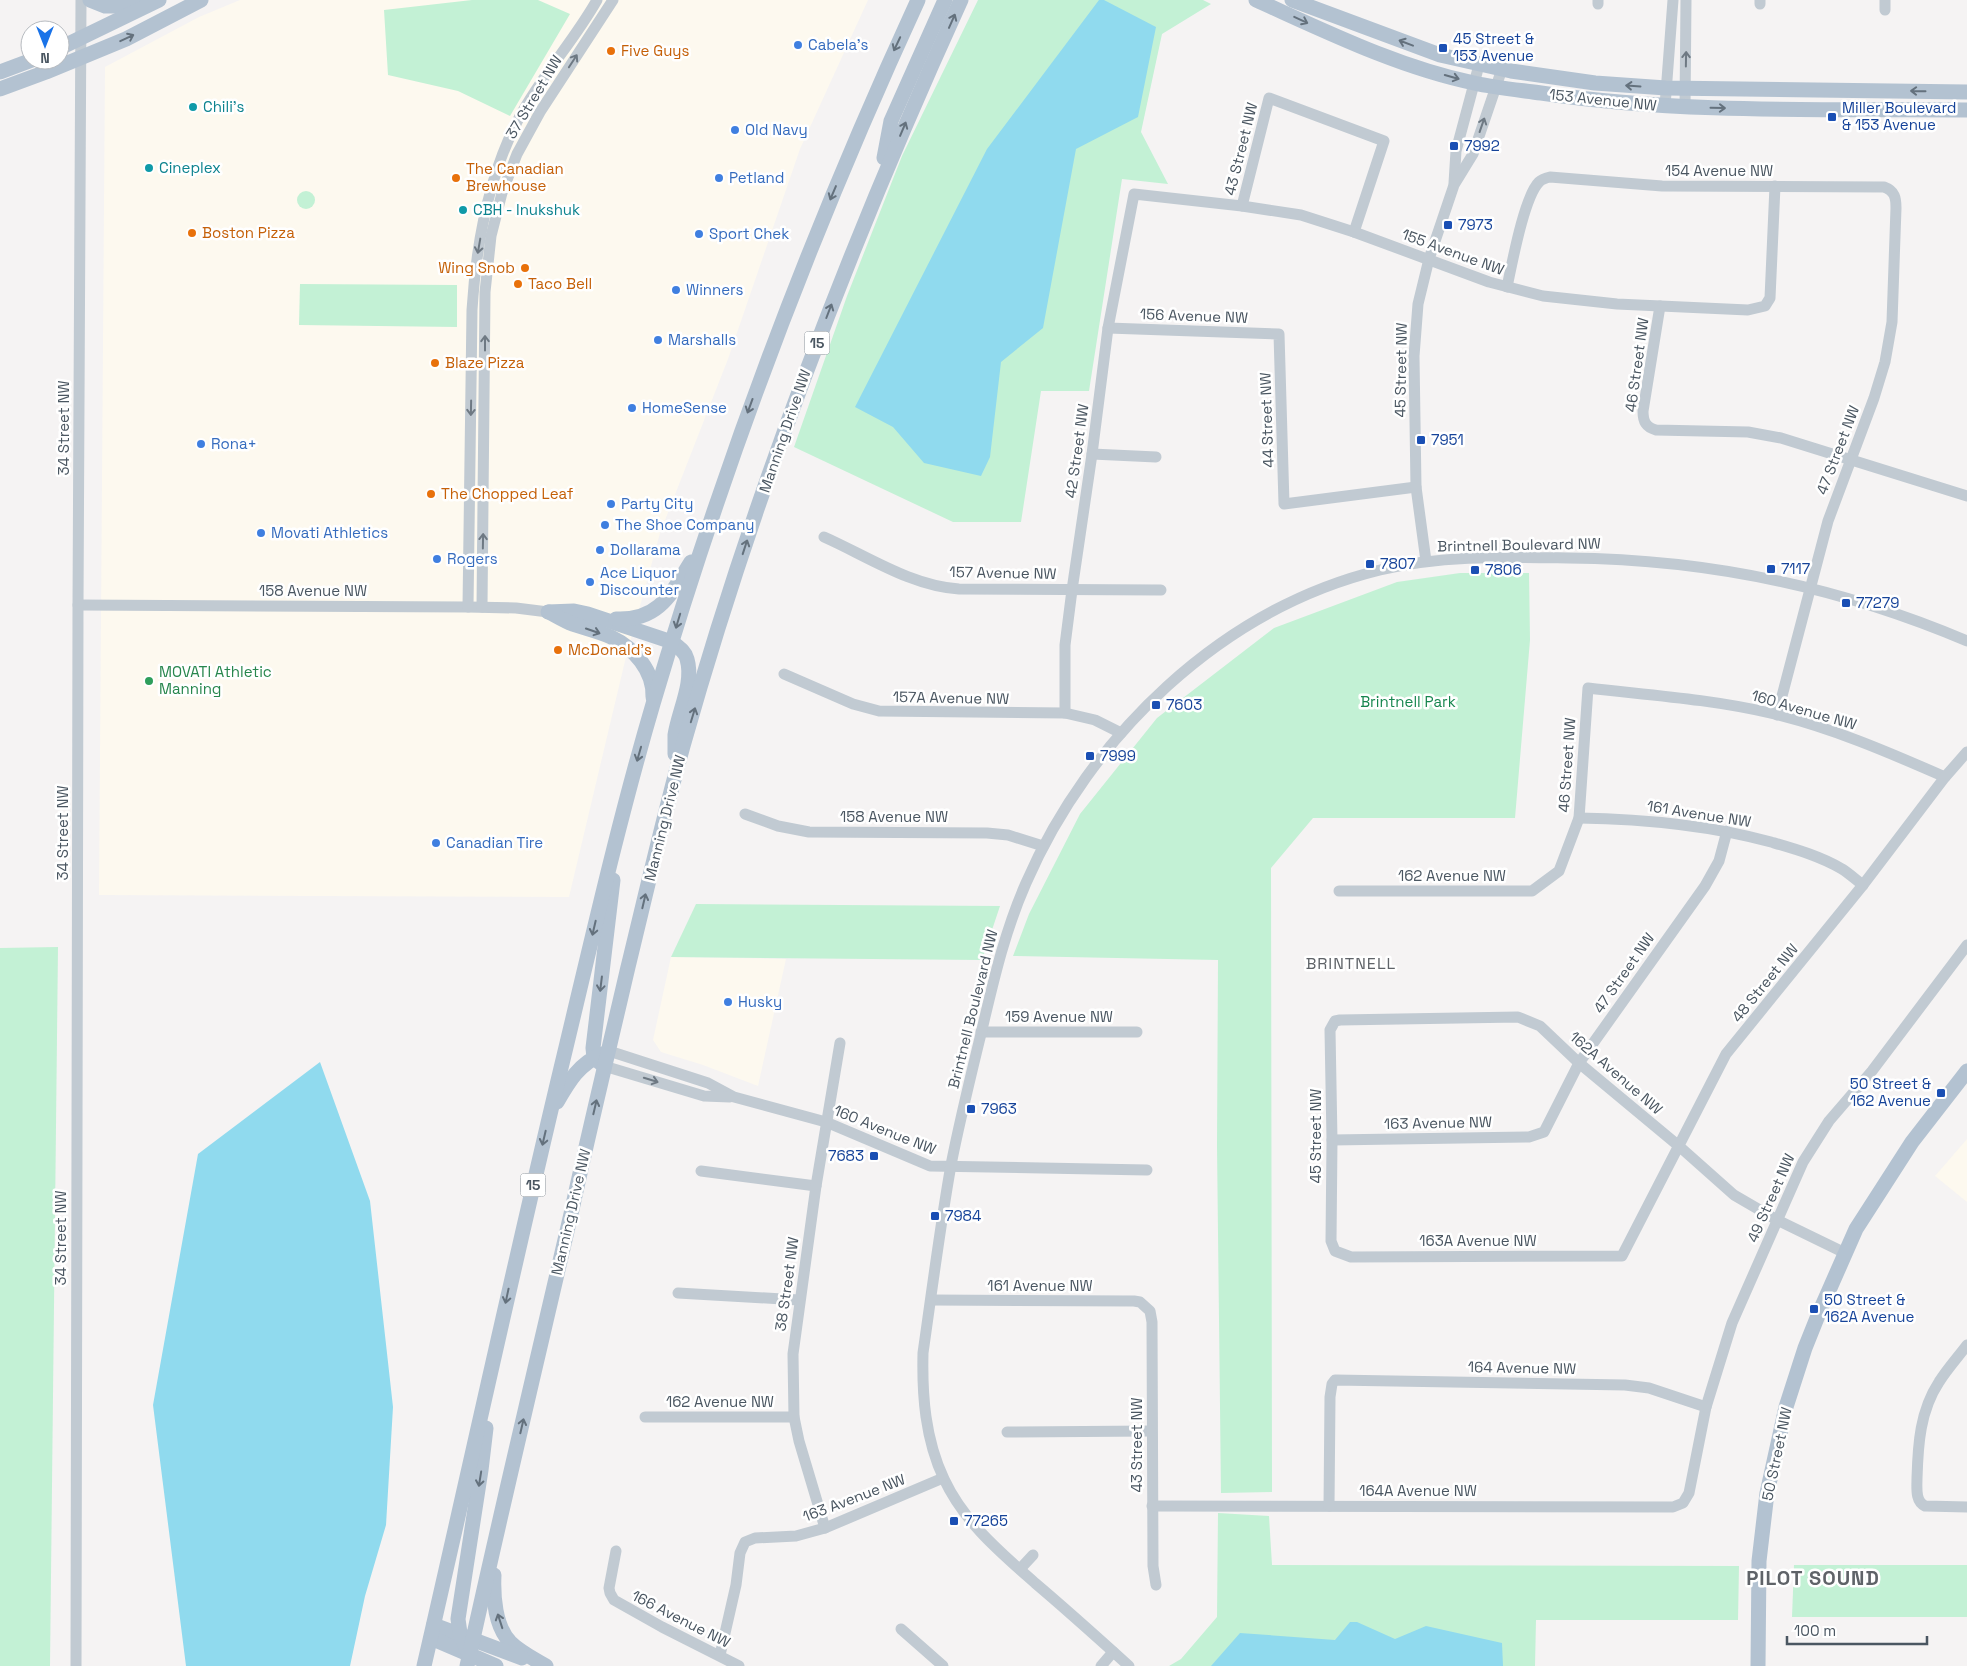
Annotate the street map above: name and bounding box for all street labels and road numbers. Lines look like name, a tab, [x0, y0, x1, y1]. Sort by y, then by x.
street label: 37 Street NW	[501, 51, 566, 142]
street label: 153 Avenue NW	[1548, 84, 1658, 115]
street label: 43 Street NW	[1220, 100, 1261, 197]
street label: 154 Avenue NW	[1665, 161, 1773, 180]
street label: 155 Avenue NW	[1399, 224, 1507, 279]
street label: 156 Avenue NW	[1140, 304, 1248, 327]
street label: 46 Street NW	[1620, 316, 1653, 413]
street label: 45 Street NW	[1390, 322, 1411, 418]
road number: 15	[804, 332, 830, 354]
street label: Manning Drive NW	[755, 367, 815, 495]
street label: 44 Street NW	[1255, 372, 1278, 468]
street label: 34 Street NW	[54, 380, 73, 476]
street label: 42 Street NW	[1060, 403, 1093, 499]
street label: 47 Street NW	[1812, 403, 1863, 497]
street label: Brintnell Boulevard NW	[1437, 534, 1601, 555]
street label: 157 Avenue NW	[949, 562, 1057, 583]
street label: 158 Avenue NW	[259, 581, 367, 600]
street label: 160 Avenue NW	[1749, 685, 1859, 734]
street label: 157A Avenue NW	[893, 687, 1009, 708]
street label: 46 Street NW	[1554, 717, 1579, 813]
street label: Manning Drive NW	[640, 753, 689, 883]
street label: 34 Street NW	[53, 785, 72, 881]
street label: 161 Avenue NW	[1646, 796, 1753, 831]
street label: 158 Avenue NW	[840, 807, 948, 826]
street label: 162 Avenue NW	[1398, 866, 1506, 885]
street label: Brintnell Boulevard NW	[944, 927, 1002, 1090]
street label: 47 Street NW	[1589, 929, 1658, 1017]
street label: 48 Street NW	[1727, 940, 1802, 1026]
street label: 159 Avenue NW	[1005, 1007, 1113, 1026]
street label: 162A Avenue NW	[1566, 1027, 1667, 1118]
street label: 45 Street NW	[1306, 1089, 1325, 1184]
street label: 160 Avenue NW	[831, 1100, 939, 1159]
street label: 163 Avenue NW	[1384, 1112, 1492, 1133]
street label: Manning Drive NW	[547, 1147, 594, 1277]
street label: 49 Street NW	[1743, 1150, 1799, 1245]
road number: 15	[520, 1174, 546, 1196]
street label: 34 Street NW	[51, 1190, 70, 1286]
street label: 163A Avenue NW	[1419, 1231, 1537, 1250]
street label: 38 Street NW	[770, 1236, 803, 1332]
street label: 161 Avenue NW	[987, 1276, 1093, 1295]
street label: 164 Avenue NW	[1468, 1357, 1576, 1378]
street label: 162 Avenue NW	[666, 1392, 774, 1411]
street label: 43 Street NW	[1127, 1397, 1146, 1493]
street label: 50 Street NW	[1757, 1405, 1796, 1502]
street label: 163 Avenue NW	[800, 1469, 908, 1526]
street label: 164A Avenue NW	[1359, 1481, 1477, 1500]
street label: 166 Avenue NW	[629, 1586, 734, 1652]

